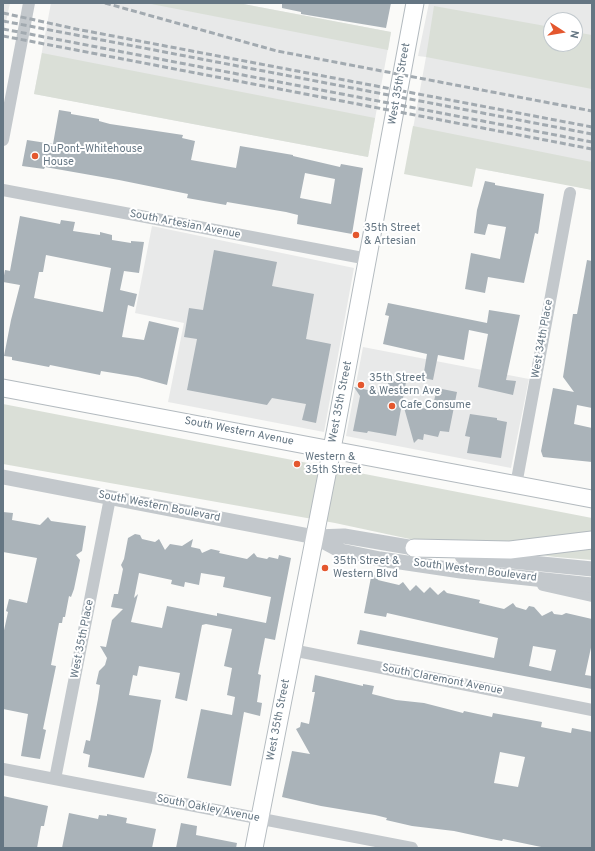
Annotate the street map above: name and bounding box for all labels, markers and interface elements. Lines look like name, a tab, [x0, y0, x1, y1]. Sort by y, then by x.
north arrow	[543, 12, 583, 52]
text: N	[566, 29, 581, 40]
street label: West 35th Street	[386, 42, 414, 126]
place label: DuPont–Whitehouse House	[43, 143, 143, 169]
marker: DuPont–Whitehouse House	[30, 151, 40, 161]
street label: South Artesian Avenue	[128, 208, 242, 242]
place label: 35th Street & Artesian	[364, 222, 420, 248]
marker: 35th Street & Artesian	[351, 230, 361, 240]
street label: West 34th Place	[530, 298, 556, 380]
street label: West 35th Street	[327, 360, 355, 444]
place label: 35th Street & Western Ave	[369, 372, 440, 398]
marker: 35th Street & Western Ave	[356, 380, 366, 390]
place label: Cafe Consume	[400, 399, 471, 413]
marker: Cafe Consume	[387, 401, 397, 411]
street label: South Western Avenue	[183, 415, 295, 449]
place label: Western & 35th Street	[305, 451, 361, 477]
marker: Western & 35th Street	[292, 459, 302, 469]
street label: South Western Boulevard	[97, 489, 221, 525]
place label: 35th Street & Western Blvd	[333, 555, 399, 581]
street label: South Western Boulevard	[413, 557, 537, 585]
marker: 35th Street & Western Blvd	[320, 563, 330, 573]
street label: West 35th Place	[69, 598, 97, 680]
street label: South Claremont Avenue	[381, 662, 503, 698]
street label: West 35th Street	[265, 678, 293, 762]
street label: South Oakley Avenue	[155, 793, 261, 825]

